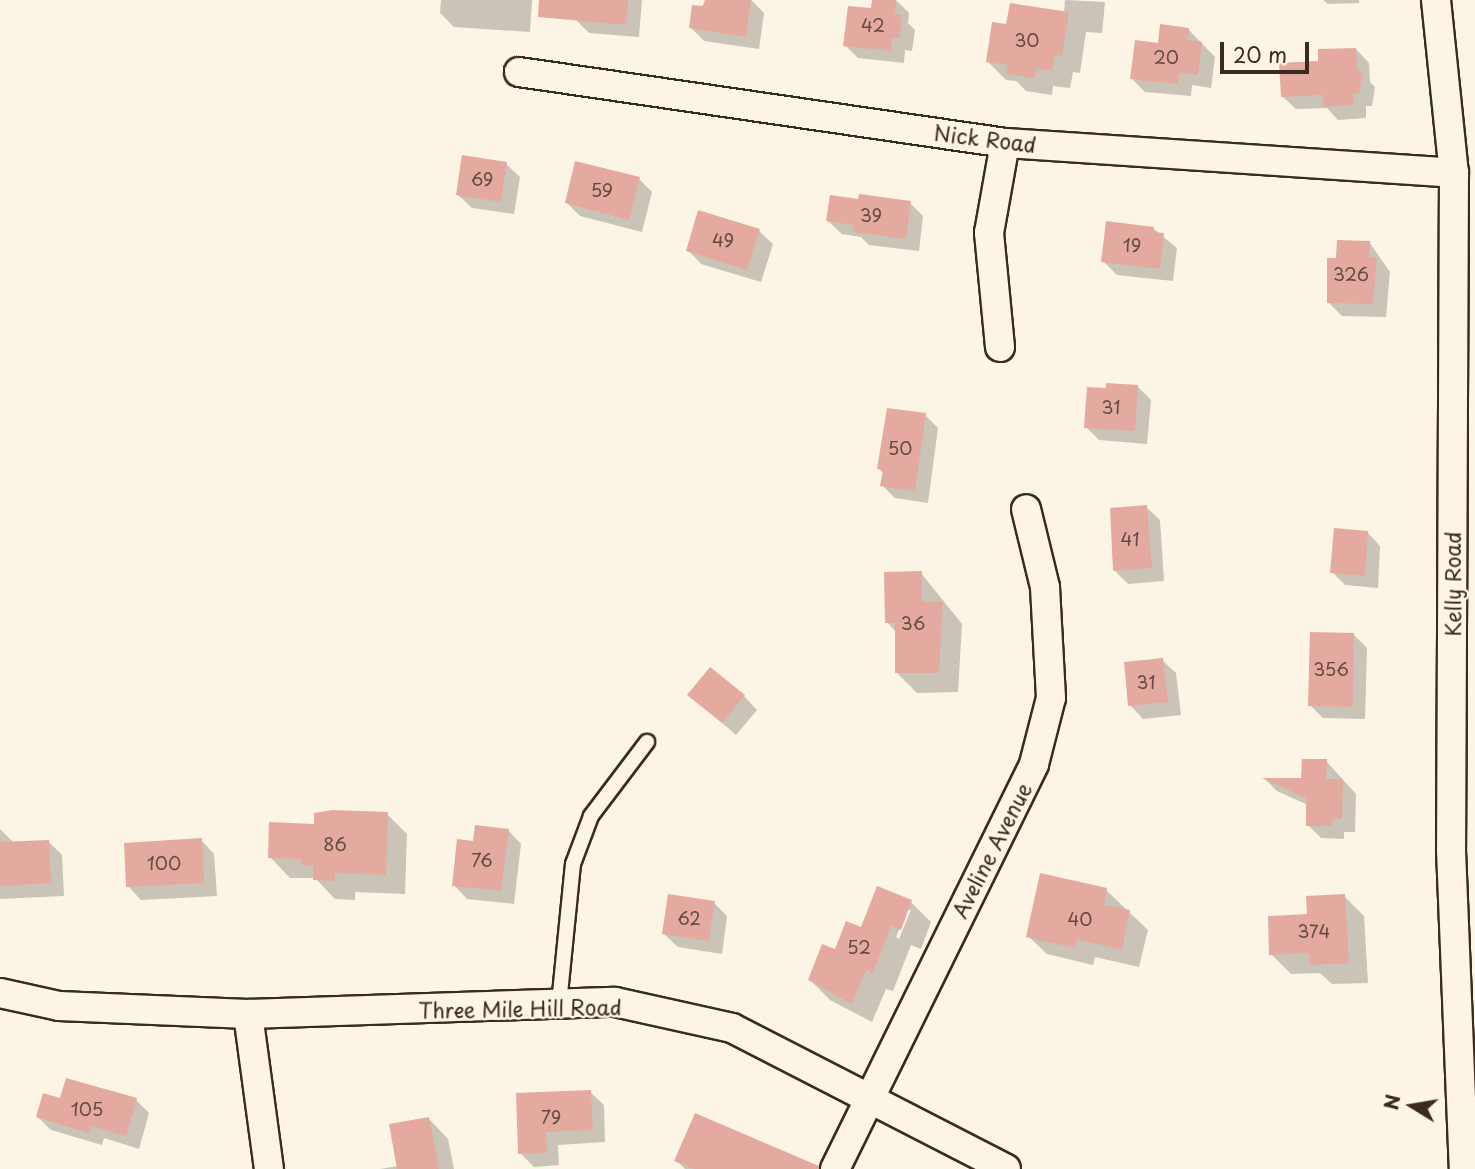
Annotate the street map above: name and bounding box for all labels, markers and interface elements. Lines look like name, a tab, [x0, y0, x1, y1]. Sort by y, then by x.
house number: 42	[861, 14, 885, 36]
scale bar	[1223, 28, 1312, 72]
house number: 30	[1014, 29, 1040, 51]
text: 20 m	[1233, 38, 1287, 70]
house number: 20	[1153, 46, 1179, 68]
street label: Nick Road	[932, 119, 1038, 157]
house number: 69	[471, 168, 493, 190]
house number: 59	[591, 179, 613, 201]
house number: 39	[860, 204, 882, 226]
house number: 49	[712, 229, 734, 251]
house number: 19	[1123, 234, 1141, 256]
house number: 326	[1333, 263, 1369, 285]
house number: 31	[1102, 396, 1120, 418]
house number: 50	[888, 437, 912, 459]
house number: 41	[1121, 528, 1139, 550]
street label: Kelly Road	[1439, 531, 1465, 637]
house number: 36	[901, 612, 925, 634]
house number: 356	[1313, 658, 1349, 680]
house number: 31	[1137, 671, 1155, 693]
street label: Aveline Avenue	[946, 778, 1036, 922]
house number: 86	[323, 833, 347, 855]
house number: 76	[471, 849, 493, 871]
house number: 100	[147, 852, 181, 874]
house number: 62	[677, 907, 701, 929]
house number: 40	[1067, 908, 1093, 930]
house number: 374	[1297, 920, 1331, 942]
house number: 52	[847, 936, 871, 958]
street label: Three Mile Hill Road	[416, 994, 624, 1022]
north arrow	[1377, 1071, 1447, 1141]
text: N	[1376, 1092, 1407, 1112]
house number: 105	[71, 1098, 103, 1120]
house number: 79	[541, 1106, 561, 1128]

